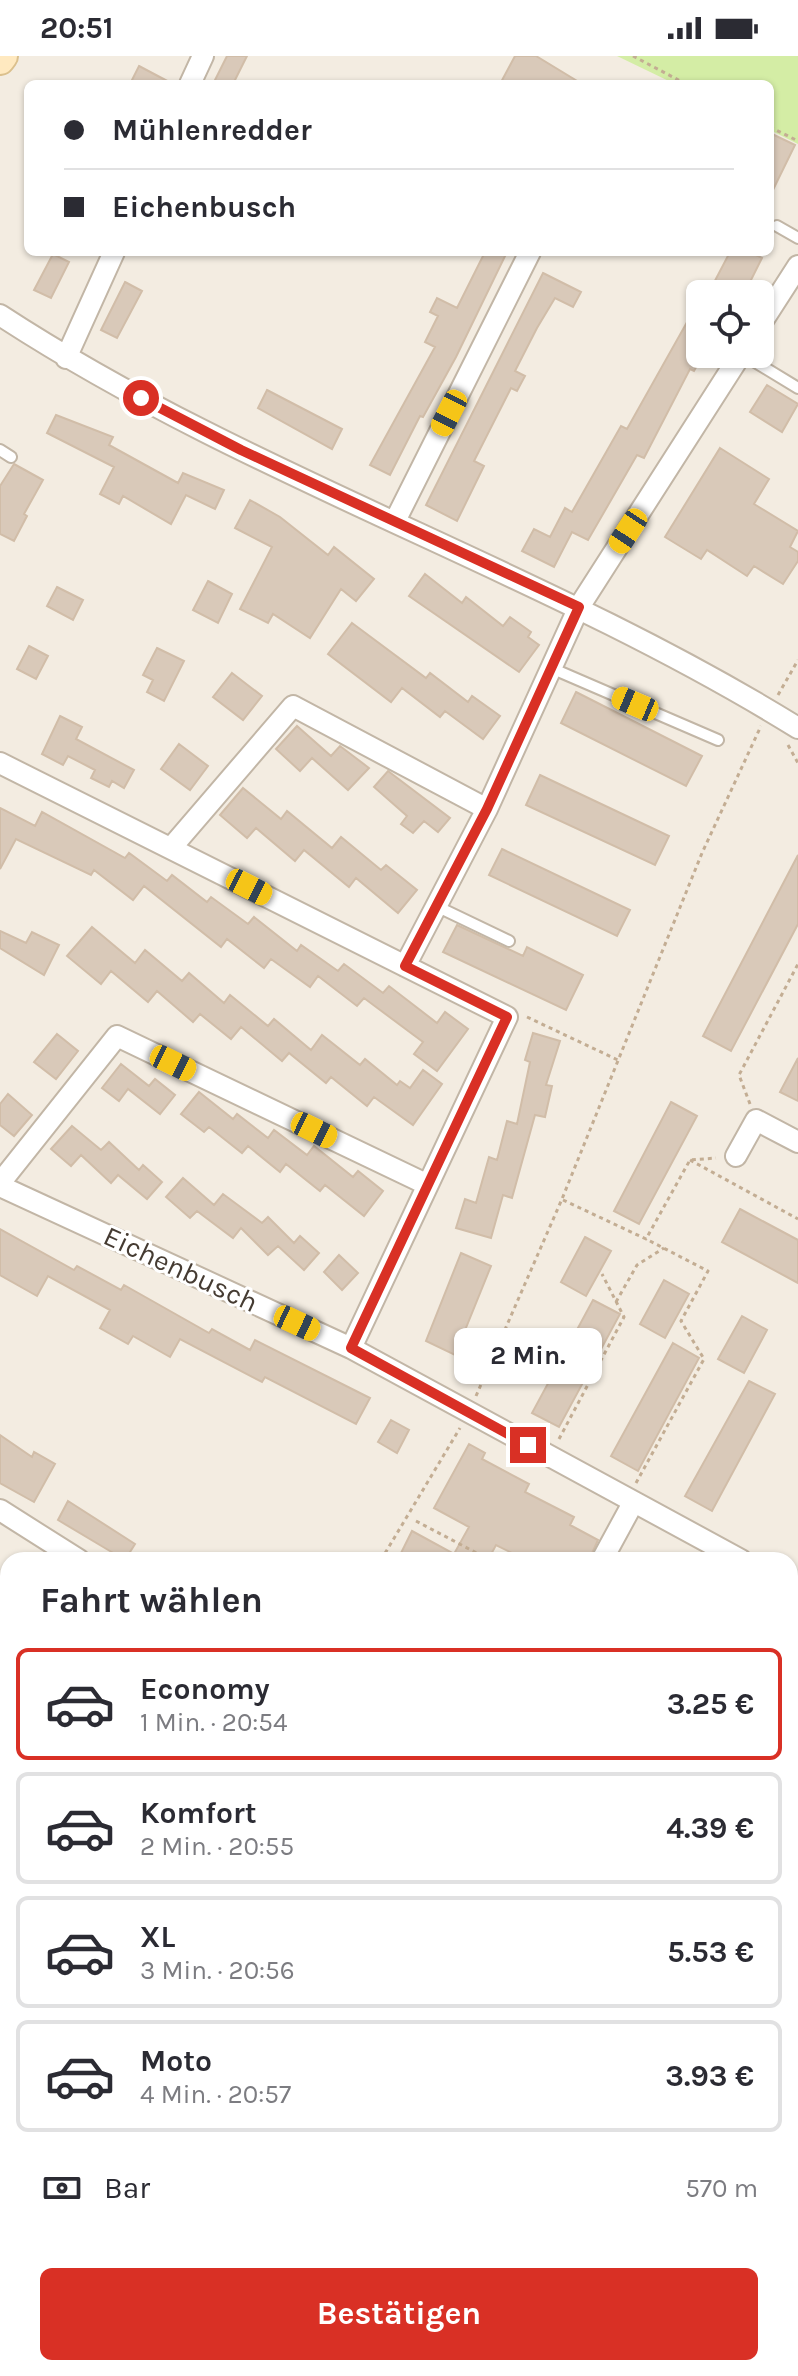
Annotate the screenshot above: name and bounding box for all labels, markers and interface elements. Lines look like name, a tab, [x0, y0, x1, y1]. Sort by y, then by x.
text: 20:51	[40, 10, 113, 46]
text: Mühlenredder	[112, 112, 312, 148]
text: Eichenbusch	[112, 189, 296, 225]
map controls	[686, 280, 774, 368]
button: locate	[686, 280, 774, 368]
route start	[123, 380, 159, 416]
car	[427, 386, 471, 440]
car	[605, 504, 651, 558]
car	[608, 684, 662, 724]
car	[222, 865, 276, 909]
car	[146, 1042, 200, 1084]
car	[287, 1109, 341, 1151]
street label: Eichenbusch	[99, 1219, 263, 1319]
car	[270, 1302, 324, 1344]
callout: 2 Min.	[454, 1329, 602, 1385]
text: 2 Min.	[490, 1340, 566, 1371]
route end	[510, 1427, 546, 1463]
text: Fahrt wählen	[40, 1579, 263, 1621]
icon: car	[44, 1668, 116, 1740]
text: Economy	[140, 1671, 270, 1707]
text: 3.25 €	[667, 1686, 754, 1722]
text: 1 Min. · 20:54	[140, 1707, 288, 1738]
icon: car	[44, 1792, 116, 1864]
text: Komfort	[140, 1795, 257, 1831]
text: 4.39 €	[666, 1810, 754, 1846]
text: 2 Min. · 20:55	[140, 1831, 294, 1862]
icon: car	[44, 1916, 116, 1988]
text: XL	[140, 1919, 175, 1955]
text: 5.53 €	[667, 1934, 754, 1970]
text: 3 Min. · 20:56	[140, 1955, 295, 1986]
icon: car	[44, 2040, 116, 2112]
text: Moto	[140, 2043, 212, 2079]
text: 3.93 €	[665, 2058, 754, 2094]
text: 4 Min. · 20:57	[140, 2079, 291, 2110]
icon: cash	[40, 2166, 84, 2210]
text: Bar	[104, 2170, 150, 2206]
text: 570 m	[685, 2173, 758, 2204]
button: Bestätigen	[40, 2268, 758, 2360]

